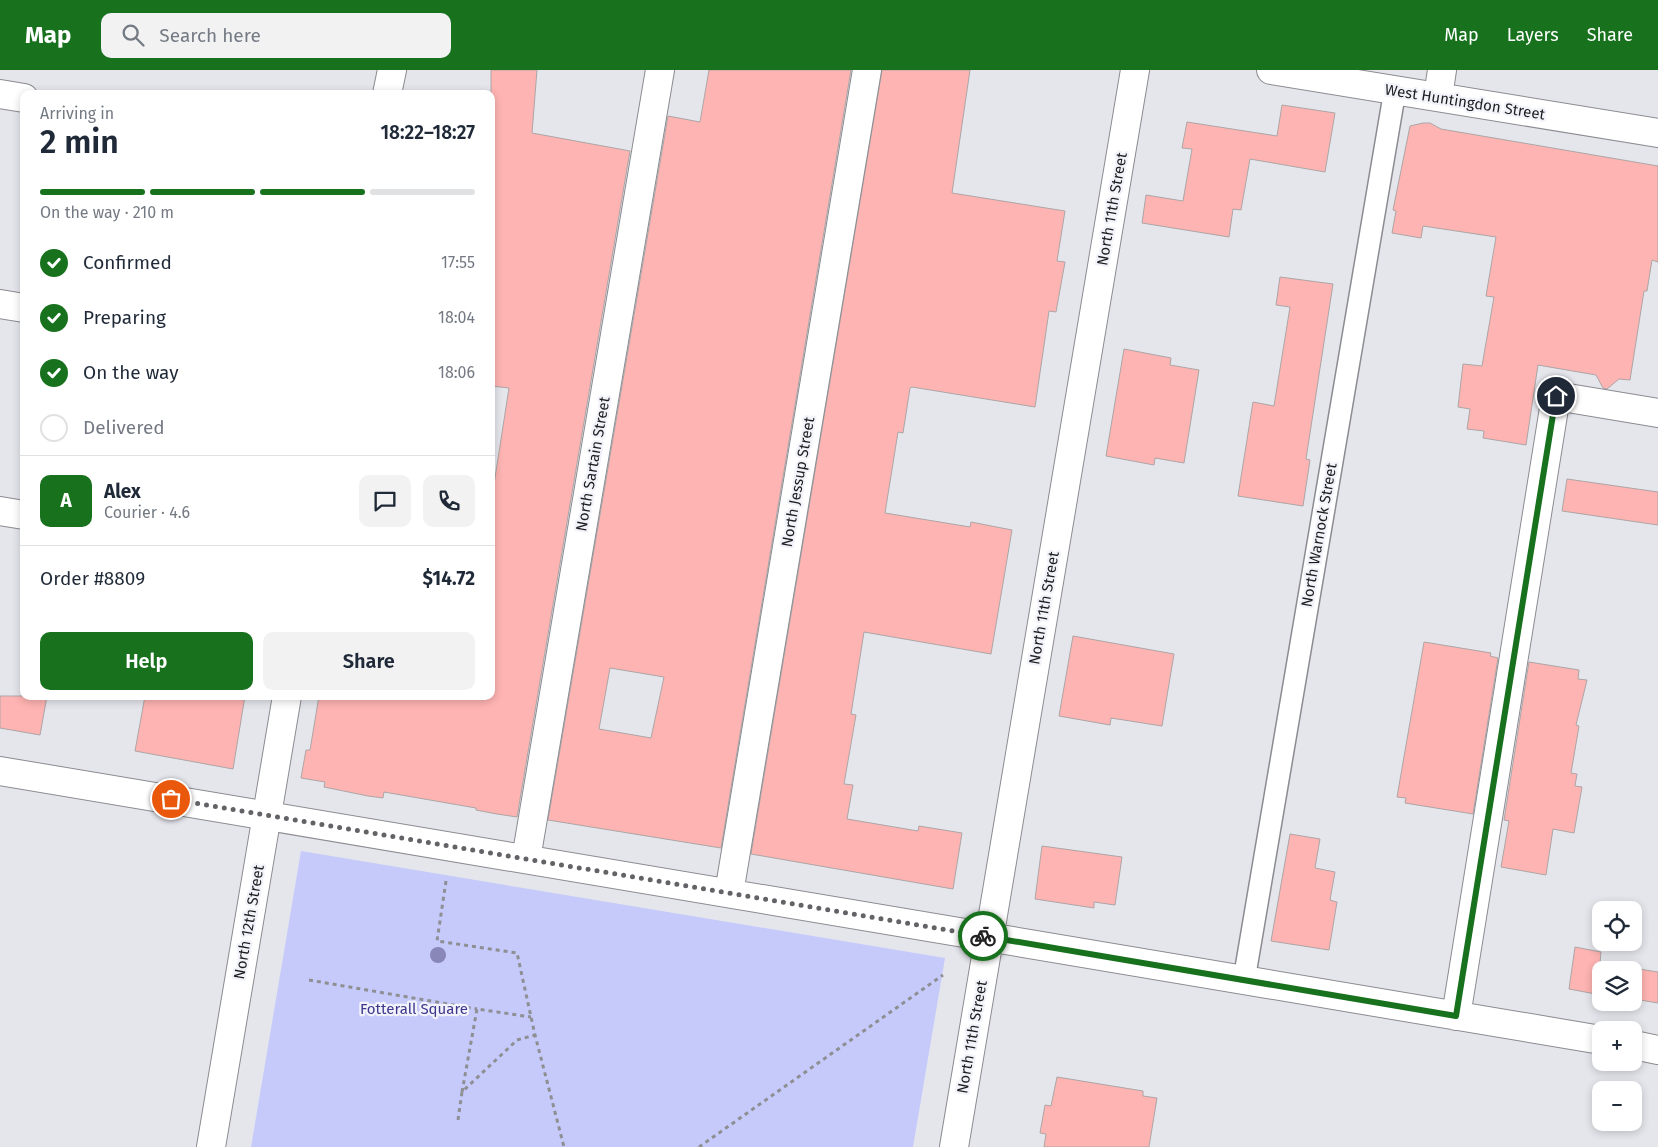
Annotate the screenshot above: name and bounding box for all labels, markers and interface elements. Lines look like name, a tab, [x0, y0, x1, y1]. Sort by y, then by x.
search box	[101, 13, 451, 58]
text: Map	[25, 21, 71, 49]
icon: search	[119, 21, 147, 49]
text: Search here	[159, 24, 261, 47]
text: Map	[1444, 24, 1479, 46]
text: Layers	[1507, 24, 1559, 46]
text: Share	[1587, 24, 1633, 46]
street label: West Huntingdon Street	[1384, 80, 1547, 124]
text: Arriving in	[40, 104, 114, 123]
text: 18:22–18:27	[380, 121, 475, 144]
text: 2 min	[40, 123, 119, 161]
street label: North 11th Street	[1093, 150, 1131, 267]
text: On the way · 210 m	[40, 203, 174, 222]
icon: check	[40, 249, 68, 277]
text: Confirmed	[83, 251, 172, 274]
text: 17:55	[441, 253, 475, 272]
icon: check	[40, 304, 68, 332]
text: Preparing	[83, 306, 166, 329]
text: 18:04	[438, 308, 475, 327]
icon: check	[40, 359, 68, 387]
text: On the way	[83, 361, 179, 384]
text: 18:06	[438, 363, 475, 382]
pin	[1535, 375, 1577, 417]
icon: home	[1542, 382, 1570, 410]
street label: North Sartain Street	[572, 395, 614, 533]
street label: North Jessup Street	[778, 415, 818, 549]
text: Delivered	[83, 416, 165, 439]
street label: North Warnock Street	[1297, 461, 1341, 608]
button: chat	[359, 475, 411, 527]
button: phone	[423, 475, 475, 527]
text: Alex	[104, 480, 141, 503]
text: A	[60, 489, 72, 512]
text: Courier · 4.6	[104, 503, 190, 522]
street label: North 11th Street	[1025, 549, 1063, 666]
text: Order #8809	[40, 567, 145, 590]
text: $14.72	[423, 567, 475, 590]
button: Help	[40, 632, 253, 690]
button: Share	[263, 632, 475, 690]
pin	[150, 778, 192, 820]
icon: bag	[157, 785, 185, 813]
street label: North 12th Street	[230, 863, 268, 981]
map controls	[1592, 901, 1642, 1131]
button: locate	[1592, 901, 1642, 951]
courier	[958, 911, 1008, 961]
icon: bike	[969, 922, 997, 950]
button: layers	[1592, 961, 1642, 1011]
street label: North 11th Street	[953, 978, 991, 1095]
park label: Fotterall Square	[360, 1000, 468, 1018]
button: +	[1592, 1021, 1642, 1071]
button: −	[1592, 1081, 1642, 1131]

